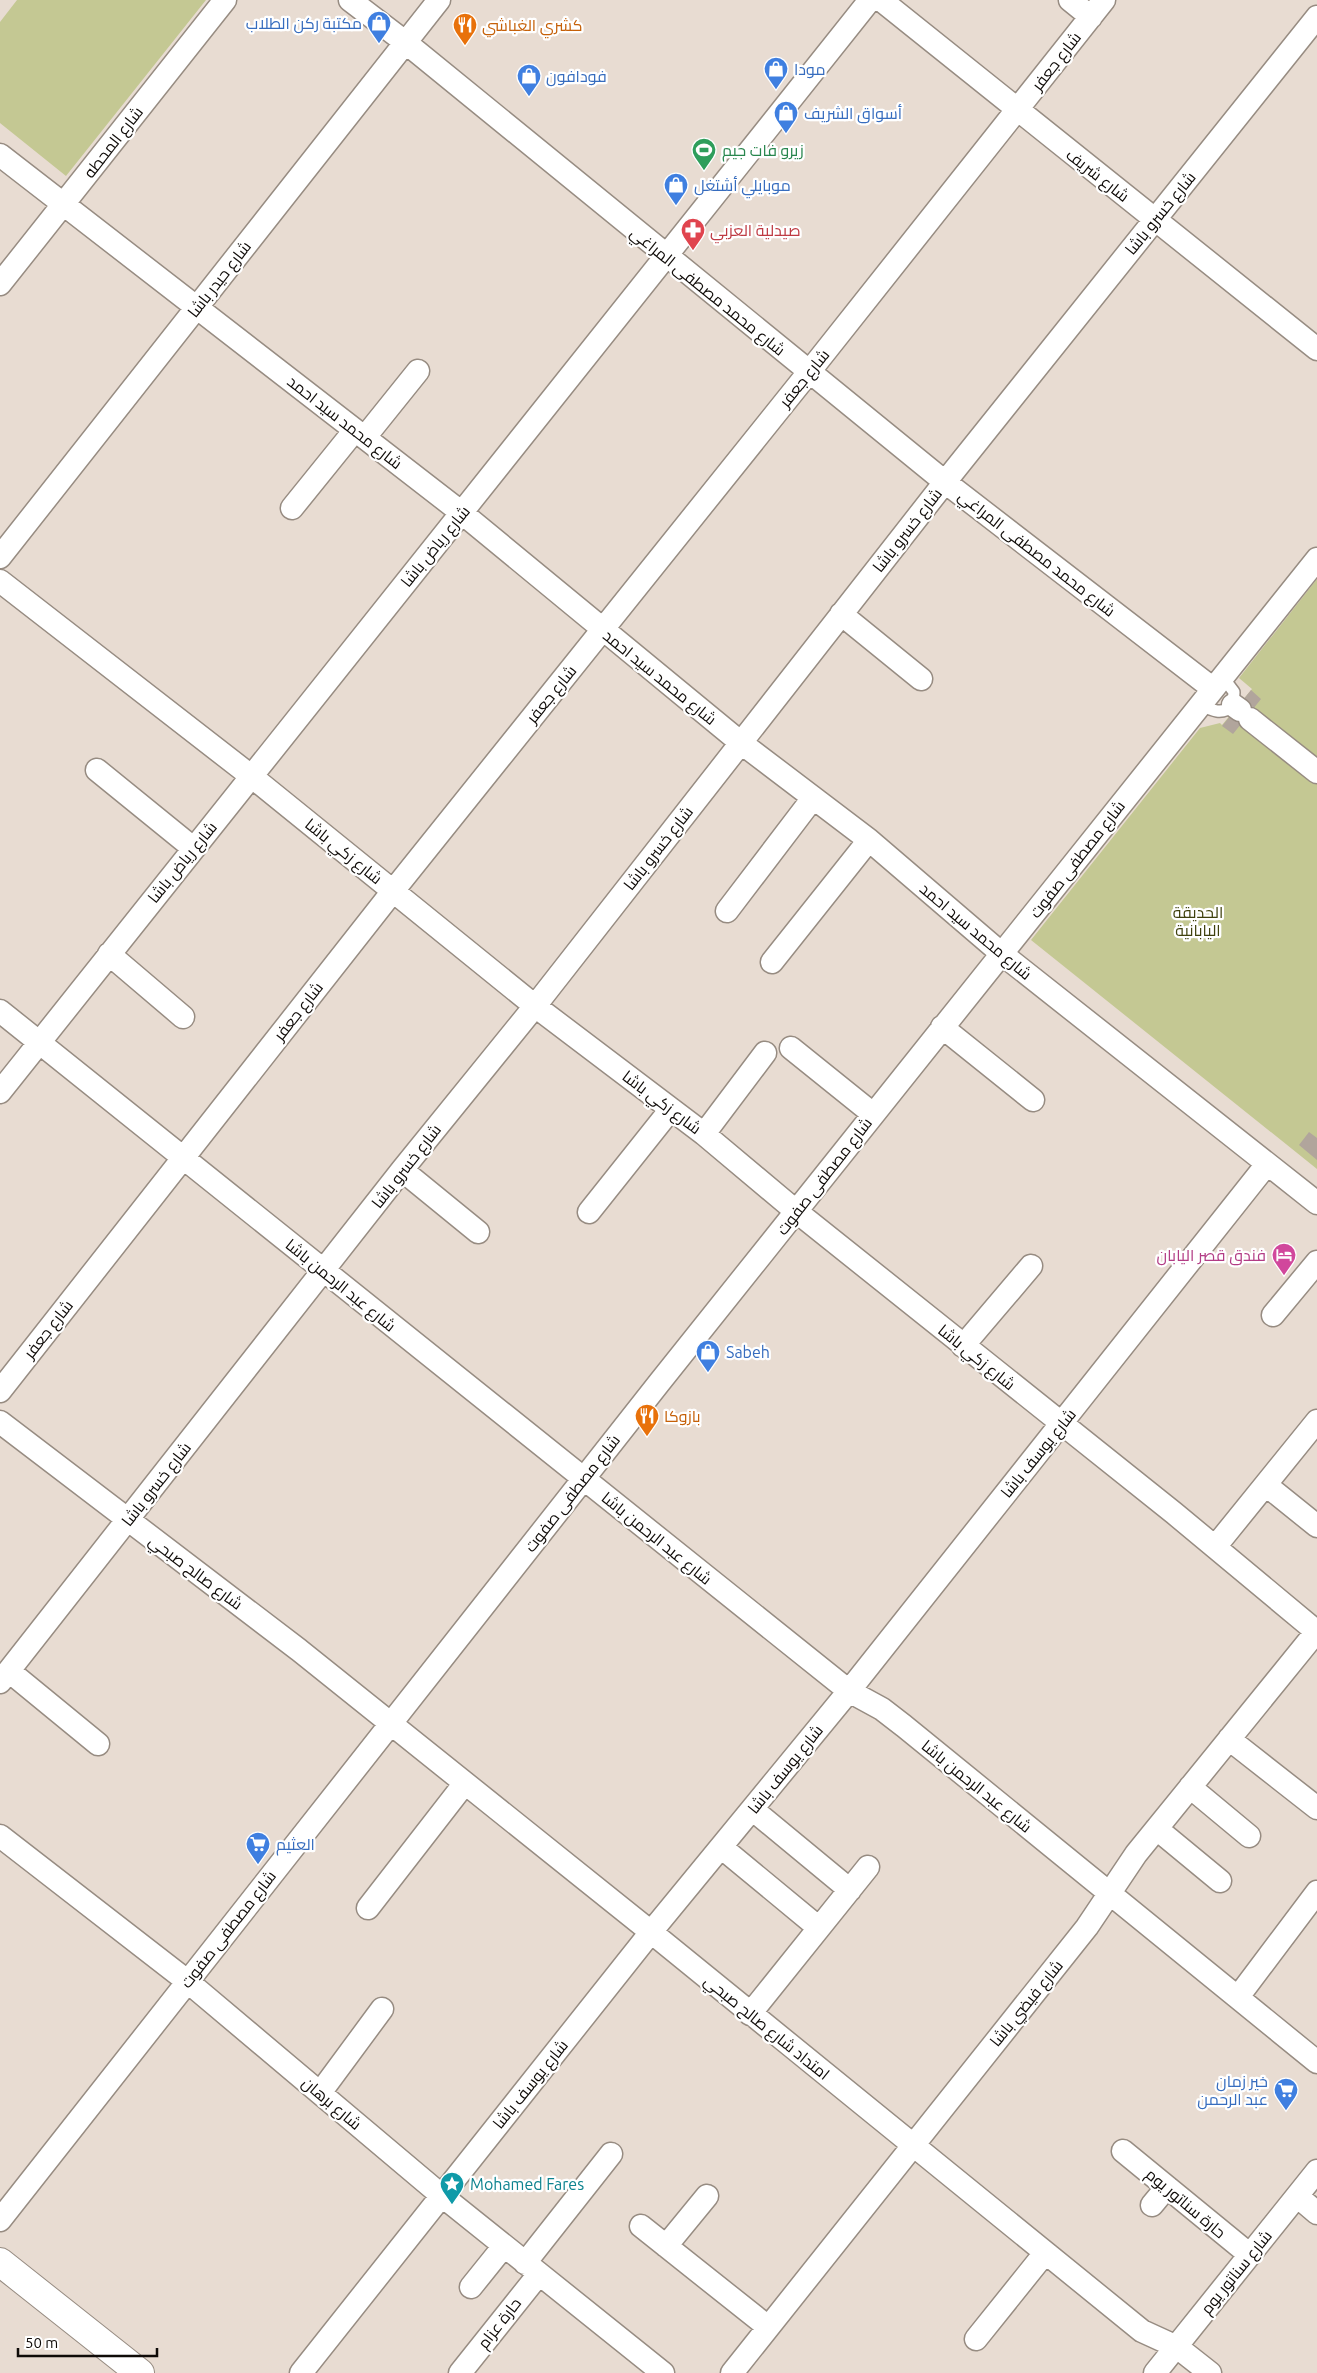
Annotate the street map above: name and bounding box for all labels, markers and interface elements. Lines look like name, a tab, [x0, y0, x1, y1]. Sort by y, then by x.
shop icon: مكتبة ركن الطلاب	[366, 10, 392, 44]
restaurant icon: كشري الغباشي	[452, 12, 478, 46]
place label: مكتبة ركن الطلاب	[246, 14, 362, 34]
place label: كشري الغباشي	[482, 16, 582, 39]
street label: شارع جعفر	[1027, 28, 1087, 96]
shop icon: مودا	[763, 56, 789, 90]
place label: مودا	[794, 60, 826, 79]
shop icon: فودافون	[516, 63, 542, 97]
place label: فودافون	[546, 67, 607, 87]
shop icon: أسواق الشريف	[773, 100, 799, 134]
street label: شارع المحطه	[80, 103, 149, 183]
place label: أسواق الشريف	[804, 104, 902, 124]
sports icon: زيرو فات جيم	[691, 137, 717, 171]
place label: زيرو فات جيم	[722, 141, 804, 162]
street label: شارع شريف	[1061, 145, 1133, 208]
street label: شارع خسرو باشا	[1121, 168, 1201, 260]
shop icon: موبايلي أشتغل	[663, 172, 689, 206]
place label: موبايلي أشتغل	[694, 176, 791, 199]
pharmacy icon: صيدلية العزبي	[680, 217, 706, 251]
place label: صيدلية العزبي	[710, 221, 801, 244]
street label: شارع محمد مصطفى المراغي	[624, 223, 789, 363]
street label: شارع حيدر باشا	[184, 237, 257, 322]
street label: شارع جعفر	[775, 346, 835, 413]
street label: شارع محمد سيد احمد	[282, 372, 406, 475]
street label: شارع خسرو باشا	[869, 485, 948, 577]
street label: شارع محمد مصطفى المراغي	[952, 486, 1119, 624]
street label: شارع رياض باشا	[397, 502, 475, 592]
street label: شارع محمد سيد احمد	[598, 626, 720, 730]
street label: شارع جعفر	[522, 662, 582, 729]
street label: شارع مصطفى صفوت	[1026, 797, 1131, 923]
street label: شارع خسرو باشا	[620, 803, 699, 895]
street label: شارع زكي باشا	[299, 815, 386, 891]
street label: شارع رياض باشا	[144, 818, 222, 908]
street label: شارع محمد سيد احمد	[915, 879, 1036, 985]
park label: الحديقة اليابانية	[1173, 903, 1223, 940]
street label: شارع جعفر	[269, 978, 329, 1046]
street label: شارع زكي باشا	[616, 1067, 705, 1141]
street label: شارع مصطفى صفوت	[773, 1114, 878, 1240]
street label: شارع خسرو باشا	[368, 1121, 447, 1213]
street label: شارع عبد الرحمن باشا	[281, 1235, 400, 1337]
hotel icon: فندق قصر اليابان	[1271, 1242, 1297, 1276]
place label: فندق قصر اليابان	[1156, 1246, 1266, 1266]
street label: شارع جعفر	[19, 1296, 79, 1364]
street label: شارع زكي باشا	[932, 1321, 1019, 1397]
shop icon: Sabeh	[695, 1339, 721, 1373]
place label: Sabeh	[726, 1343, 770, 1361]
restaurant icon: بازوكا	[634, 1403, 660, 1437]
street label: شارع يوسف باشا	[997, 1405, 1082, 1503]
place label: بازوكا	[664, 1407, 701, 1426]
street label: شارع مصطفى صفوت	[521, 1431, 626, 1557]
street label: شارع خسرو باشا	[118, 1439, 197, 1531]
street label: شارع عبد الرحمن باشا	[597, 1488, 716, 1590]
street label: شارع صالح صبحي	[143, 1531, 246, 1617]
street label: شارع يوسف باشا	[744, 1721, 829, 1819]
street label: شارع عبد الرحمن باشا	[917, 1736, 1036, 1838]
supermarket icon: العثيم	[245, 1831, 271, 1865]
place label: العثيم	[276, 1835, 315, 1856]
street label: شارع مصطفى صفوت	[177, 1867, 282, 1993]
street label: شارع فيضي باشا	[986, 1956, 1069, 2052]
street label: امتداد شارع صالح صبحي	[698, 1971, 833, 2087]
street label: شارع يوسف باشا	[489, 2036, 574, 2134]
place label: خير زمان عبد الرحمن	[1197, 2072, 1268, 2110]
street label: شارع برهان	[297, 2073, 365, 2135]
supermarket icon: خير زمان عبد الرحمن	[1273, 2077, 1299, 2111]
street label: حارة سناتور يوم	[1141, 2164, 1229, 2244]
place icon: Mohamed Fares	[439, 2171, 465, 2205]
place label: Mohamed Fares	[470, 2175, 584, 2193]
street label: شارع سناتور يوم	[1197, 2227, 1277, 2319]
street label: حارة عزام	[474, 2294, 527, 2354]
scale bar	[18, 2326, 156, 2358]
text: 50 m	[25, 2334, 58, 2351]

